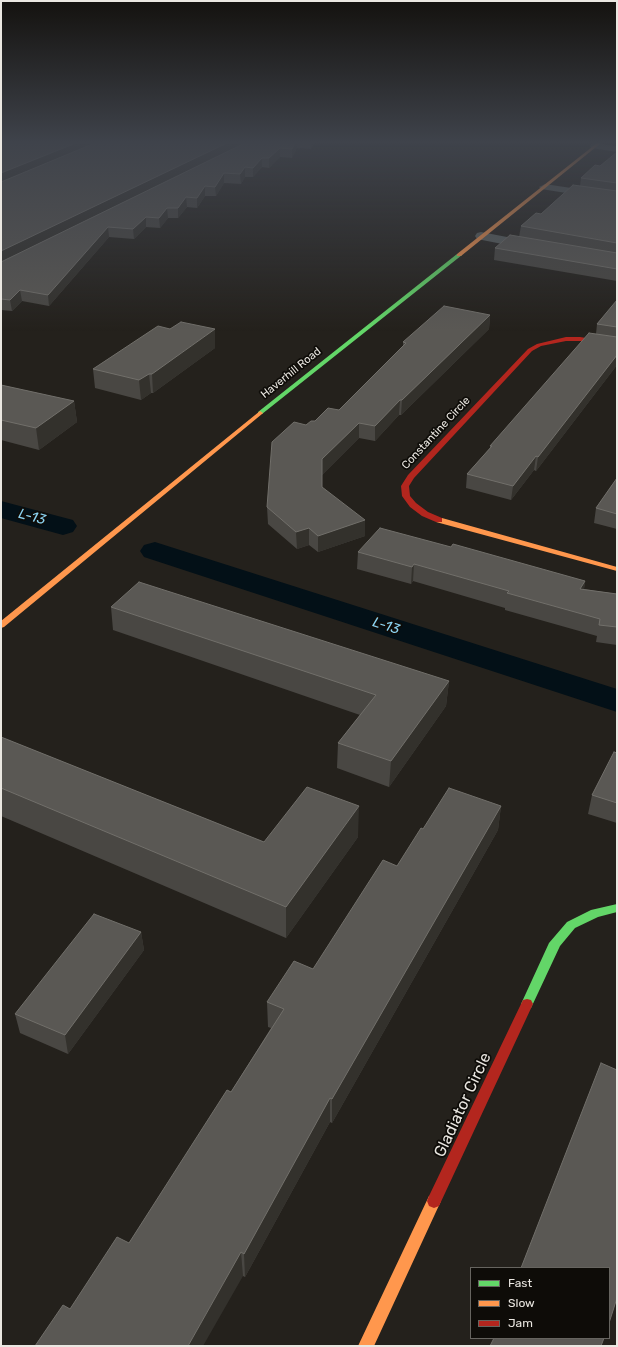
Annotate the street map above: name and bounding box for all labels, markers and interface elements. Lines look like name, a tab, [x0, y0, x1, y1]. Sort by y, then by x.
street label: Haverhill Road	[258, 345, 324, 401]
street label: Constantine Circle	[399, 394, 473, 472]
water label: L-13	[17, 505, 47, 529]
water label: L-13	[370, 614, 402, 638]
street label: Gladiator Circle	[430, 1050, 496, 1160]
legend	[470, 1267, 610, 1339]
text: Fast	[508, 1276, 532, 1290]
text: Slow	[508, 1296, 535, 1310]
text: Jam	[508, 1316, 533, 1330]

